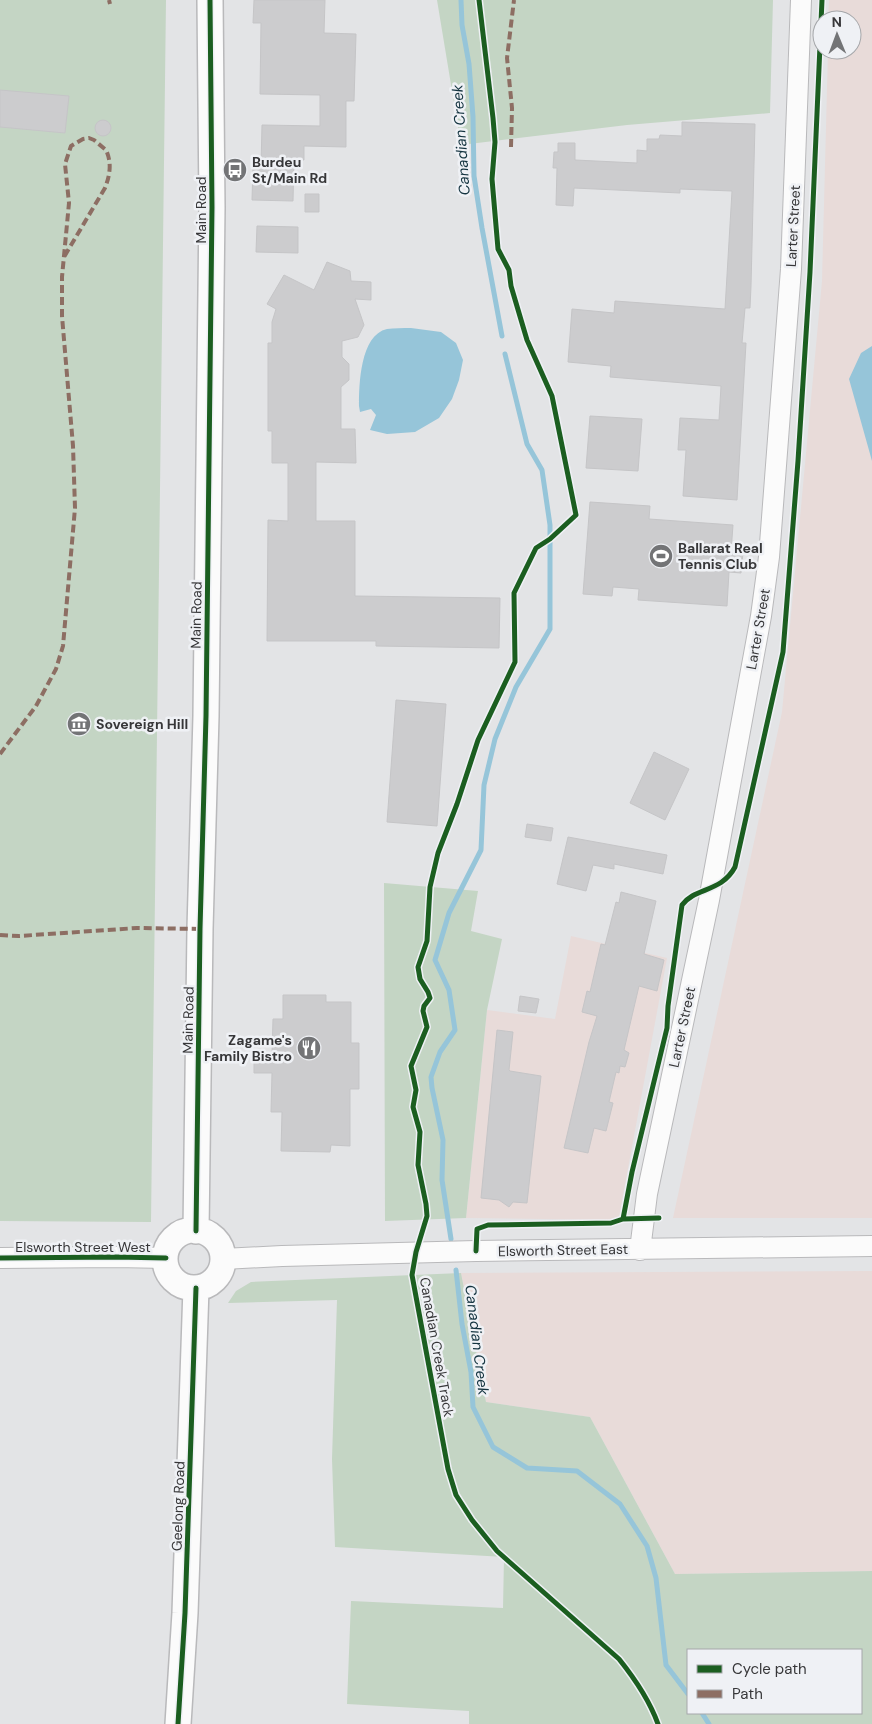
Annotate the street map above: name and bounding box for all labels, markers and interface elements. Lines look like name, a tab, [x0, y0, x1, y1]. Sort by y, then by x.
north arrow	[812, 10, 862, 60]
text: N	[832, 13, 842, 31]
water label: Canadian Creek	[447, 84, 475, 196]
place label: Burdeu St/Main Rd	[252, 153, 327, 187]
bus stop icon: Burdeu St/Main Rd	[222, 157, 248, 183]
street label: Main Road	[192, 176, 210, 244]
street label: Larter Street	[782, 185, 804, 267]
place label: Ballarat Real Tennis Club	[678, 539, 763, 573]
sports icon: Ballarat Real Tennis Club	[648, 543, 674, 569]
street label: Main Road	[186, 581, 206, 649]
street label: Larter Street	[742, 587, 774, 671]
museum icon: Sovereign Hill	[66, 711, 92, 737]
place label: Sovereign Hill	[96, 715, 188, 733]
street label: Larter Street	[665, 985, 699, 1069]
street label: Main Road	[178, 986, 198, 1054]
place label: Zagame's Family Bistro	[204, 1031, 292, 1065]
restaurant icon: Zagame's Family Bistro	[296, 1035, 322, 1061]
street label: Elsworth Street West	[15, 1238, 151, 1256]
street label: Elsworth Street East	[498, 1240, 628, 1260]
street label: Canadian Creek Track	[416, 1276, 458, 1418]
water label: Canadian Creek	[460, 1284, 494, 1397]
street label: Geelong Road	[167, 1461, 189, 1551]
legend	[687, 1649, 862, 1714]
text: Cycle path	[732, 1659, 807, 1679]
text: Path	[732, 1684, 763, 1704]

